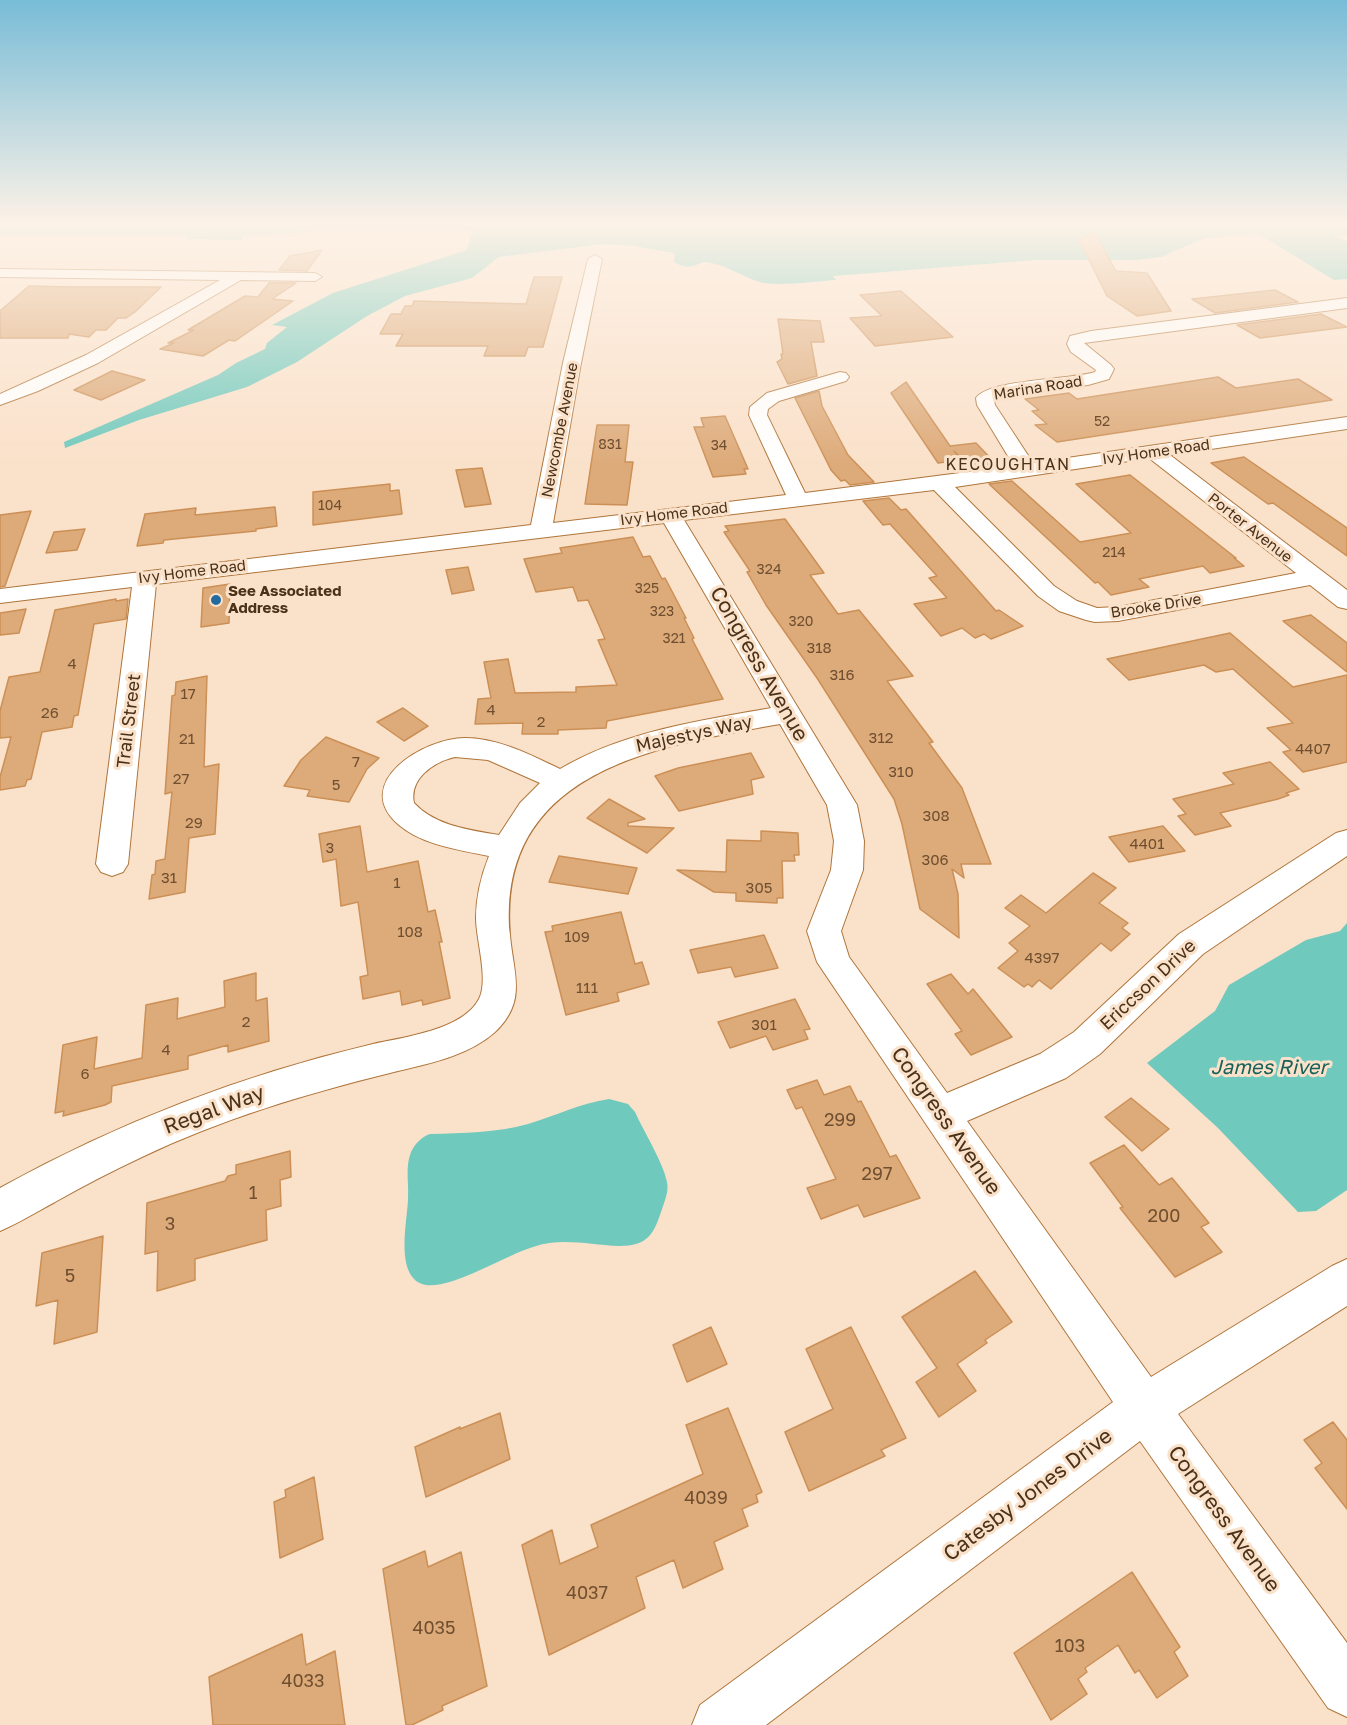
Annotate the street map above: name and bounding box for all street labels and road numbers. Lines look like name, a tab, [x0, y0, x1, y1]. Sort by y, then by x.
street label: Newcombe Avenue	[538, 361, 582, 499]
street label: Marina Road	[992, 372, 1084, 404]
street label: Ivy Home Road	[1101, 436, 1211, 468]
street label: Porter Avenue	[1204, 489, 1296, 567]
street label: Ivy Home Road	[619, 498, 729, 530]
street label: Ivy Home Road	[137, 556, 247, 588]
street label: Congress Avenue	[704, 582, 814, 746]
street label: Brooke Drive	[1109, 590, 1203, 622]
street label: Trail Street	[112, 673, 146, 769]
street label: Majestys Way	[634, 711, 754, 757]
street label: Ericcson Drive	[1096, 935, 1200, 1035]
street label: Congress Avenue	[886, 1042, 1006, 1200]
street label: Regal Way	[160, 1080, 268, 1140]
street label: Catesby Jones Drive	[939, 1423, 1117, 1567]
street label: Congress Avenue	[1163, 1441, 1285, 1597]

